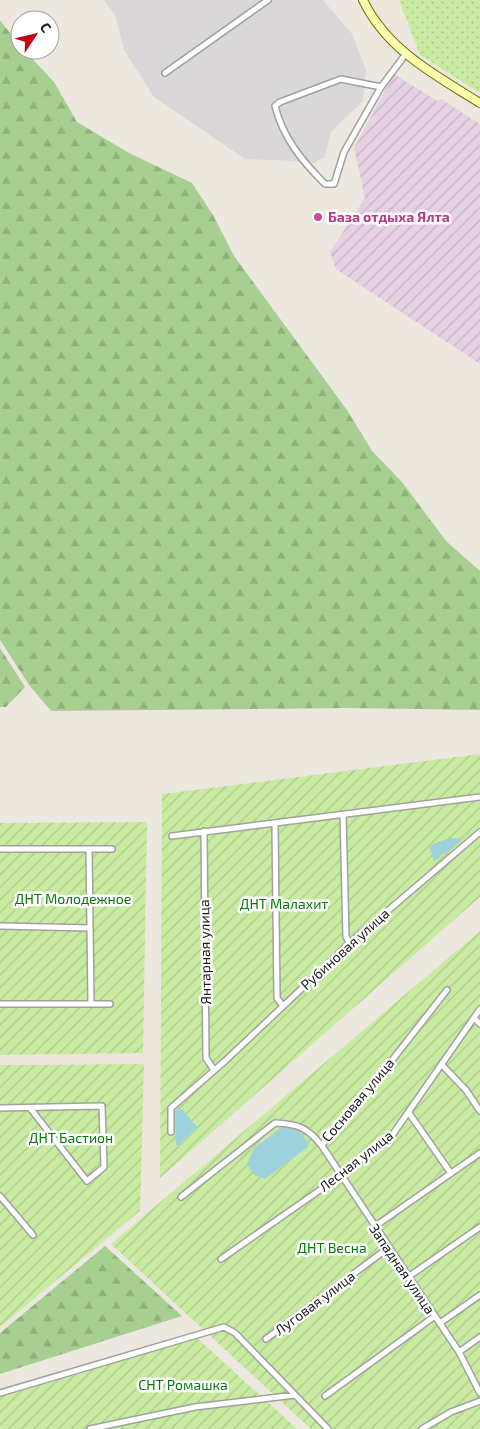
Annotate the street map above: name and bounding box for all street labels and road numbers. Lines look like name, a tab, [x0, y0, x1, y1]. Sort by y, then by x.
street label: Янтарная улица	[195, 899, 214, 1005]
street label: Рубиновая улица	[297, 904, 392, 993]
street label: Сосновая улица	[318, 1054, 398, 1145]
street label: Лесная улица	[315, 1126, 396, 1195]
street label: Западная улица	[366, 1220, 439, 1317]
street label: Луговая улица	[271, 1267, 358, 1338]

